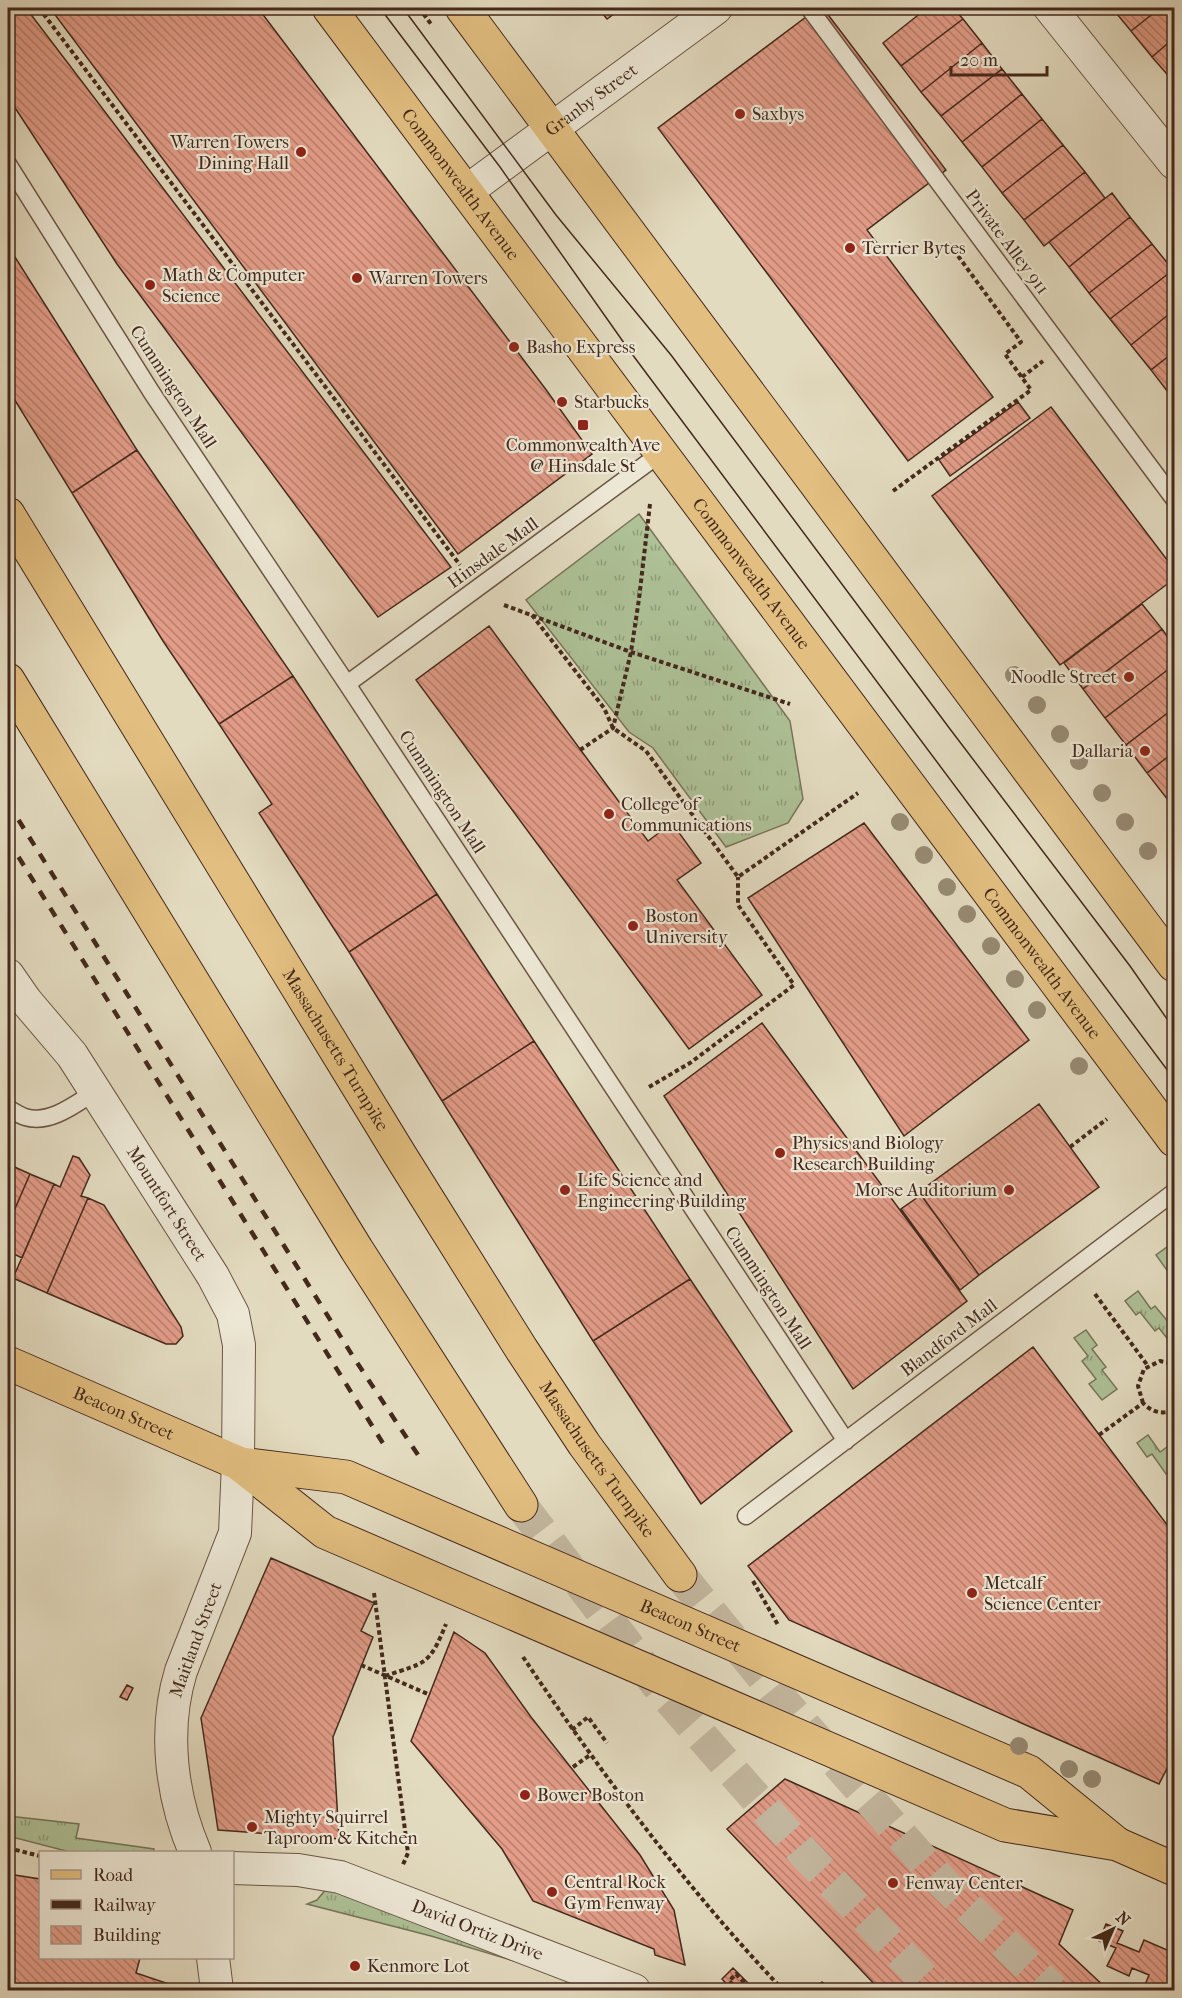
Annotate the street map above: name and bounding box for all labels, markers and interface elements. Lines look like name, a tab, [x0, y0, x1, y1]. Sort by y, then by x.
scale bar	[951, 39, 1047, 77]
text: 20 m	[960, 50, 998, 71]
street label: Granby Street	[541, 59, 642, 141]
street label: Commonwealth Avenue	[397, 104, 524, 264]
place label: Saxbys	[752, 104, 804, 125]
marker: Saxbys	[733, 107, 747, 121]
place label: Warren Towers Dining Hall	[169, 132, 289, 174]
marker: Warren Towers Dining Hall	[294, 145, 308, 159]
street label: Private Alley 911	[961, 185, 1053, 299]
place label: Terrier Bytes	[862, 238, 966, 259]
marker: Terrier Bytes	[843, 241, 857, 255]
place label: Math & Computer Science	[162, 265, 305, 307]
place label: Warren Towers	[368, 268, 488, 289]
marker: Warren Towers	[350, 271, 364, 285]
marker: Math & Computer Science	[143, 278, 157, 292]
street label: Cummington Mall	[125, 322, 221, 452]
place label: Basho Express	[526, 337, 636, 358]
marker: Basho Express	[507, 340, 521, 354]
place label: Starbucks	[574, 392, 649, 413]
marker: Starbucks	[555, 395, 569, 409]
marker: Commonwealth Ave @ Hinsdale St	[576, 418, 590, 432]
place label: Commonwealth Ave @ Hinsdale St	[506, 435, 660, 477]
street label: Commonwealth Avenue	[688, 494, 815, 654]
street label: Hinsdale Mall	[443, 513, 543, 593]
place label: Noodle Street	[1010, 667, 1118, 688]
marker: Noodle Street	[1122, 670, 1136, 684]
street label: Cummington Mall	[394, 727, 490, 857]
place label: Dallaria	[1071, 741, 1134, 762]
marker: Dallaria	[1138, 744, 1152, 758]
place label: College of Communications	[621, 794, 752, 836]
marker: College of Communications	[602, 807, 616, 821]
street label: Commonwealth Avenue	[979, 883, 1105, 1043]
place label: Boston University	[645, 906, 729, 948]
marker: Boston University	[626, 919, 640, 933]
street label: Massachusetts Turnpike	[278, 965, 393, 1135]
place label: Physics and Biology Research Building	[792, 1133, 945, 1175]
street label: Mountfort Street	[122, 1142, 212, 1266]
marker: Physics and Biology Research Building	[773, 1146, 787, 1160]
place label: Life Science and Engineering Building	[577, 1170, 746, 1212]
place label: Morse Auditorium	[855, 1180, 997, 1201]
marker: Life Science and Engineering Building	[558, 1183, 572, 1197]
marker: Morse Auditorium	[1002, 1183, 1016, 1197]
street label: Cummington Mall	[720, 1223, 816, 1353]
street label: Blandford Mall	[896, 1295, 1002, 1381]
street label: Massachusetts Turnpike	[535, 1377, 659, 1542]
street label: Beacon Street	[70, 1382, 178, 1445]
place label: Metcalf Science Center	[984, 1573, 1101, 1615]
street label: Maitland Street	[165, 1579, 227, 1701]
marker: Metcalf Science Center	[965, 1586, 979, 1600]
street label: Beacon Street	[637, 1595, 745, 1657]
place label: Bower Boston	[537, 1785, 645, 1806]
marker: Bower Boston	[518, 1788, 532, 1802]
place label: Mighty Squirrel Taproom & Kitchen	[264, 1807, 418, 1849]
marker: Mighty Squirrel Taproom & Kitchen	[245, 1820, 259, 1834]
legend	[39, 1851, 234, 1959]
text: Road	[93, 1865, 133, 1886]
place label: Central Rock Gym Fenway	[564, 1872, 666, 1914]
place label: Fenway Center	[905, 1873, 1023, 1894]
marker: Fenway Center	[886, 1876, 900, 1890]
marker: Central Rock Gym Fenway	[545, 1885, 559, 1899]
text: Railway	[93, 1895, 157, 1916]
street label: David Ortiz Drive	[409, 1895, 546, 1965]
north arrow	[1083, 1899, 1143, 1959]
text: N	[1112, 1908, 1135, 1930]
text: Building	[93, 1925, 161, 1946]
place label: Kenmore Lot	[367, 1956, 470, 1977]
marker: Kenmore Lot	[348, 1959, 362, 1973]

